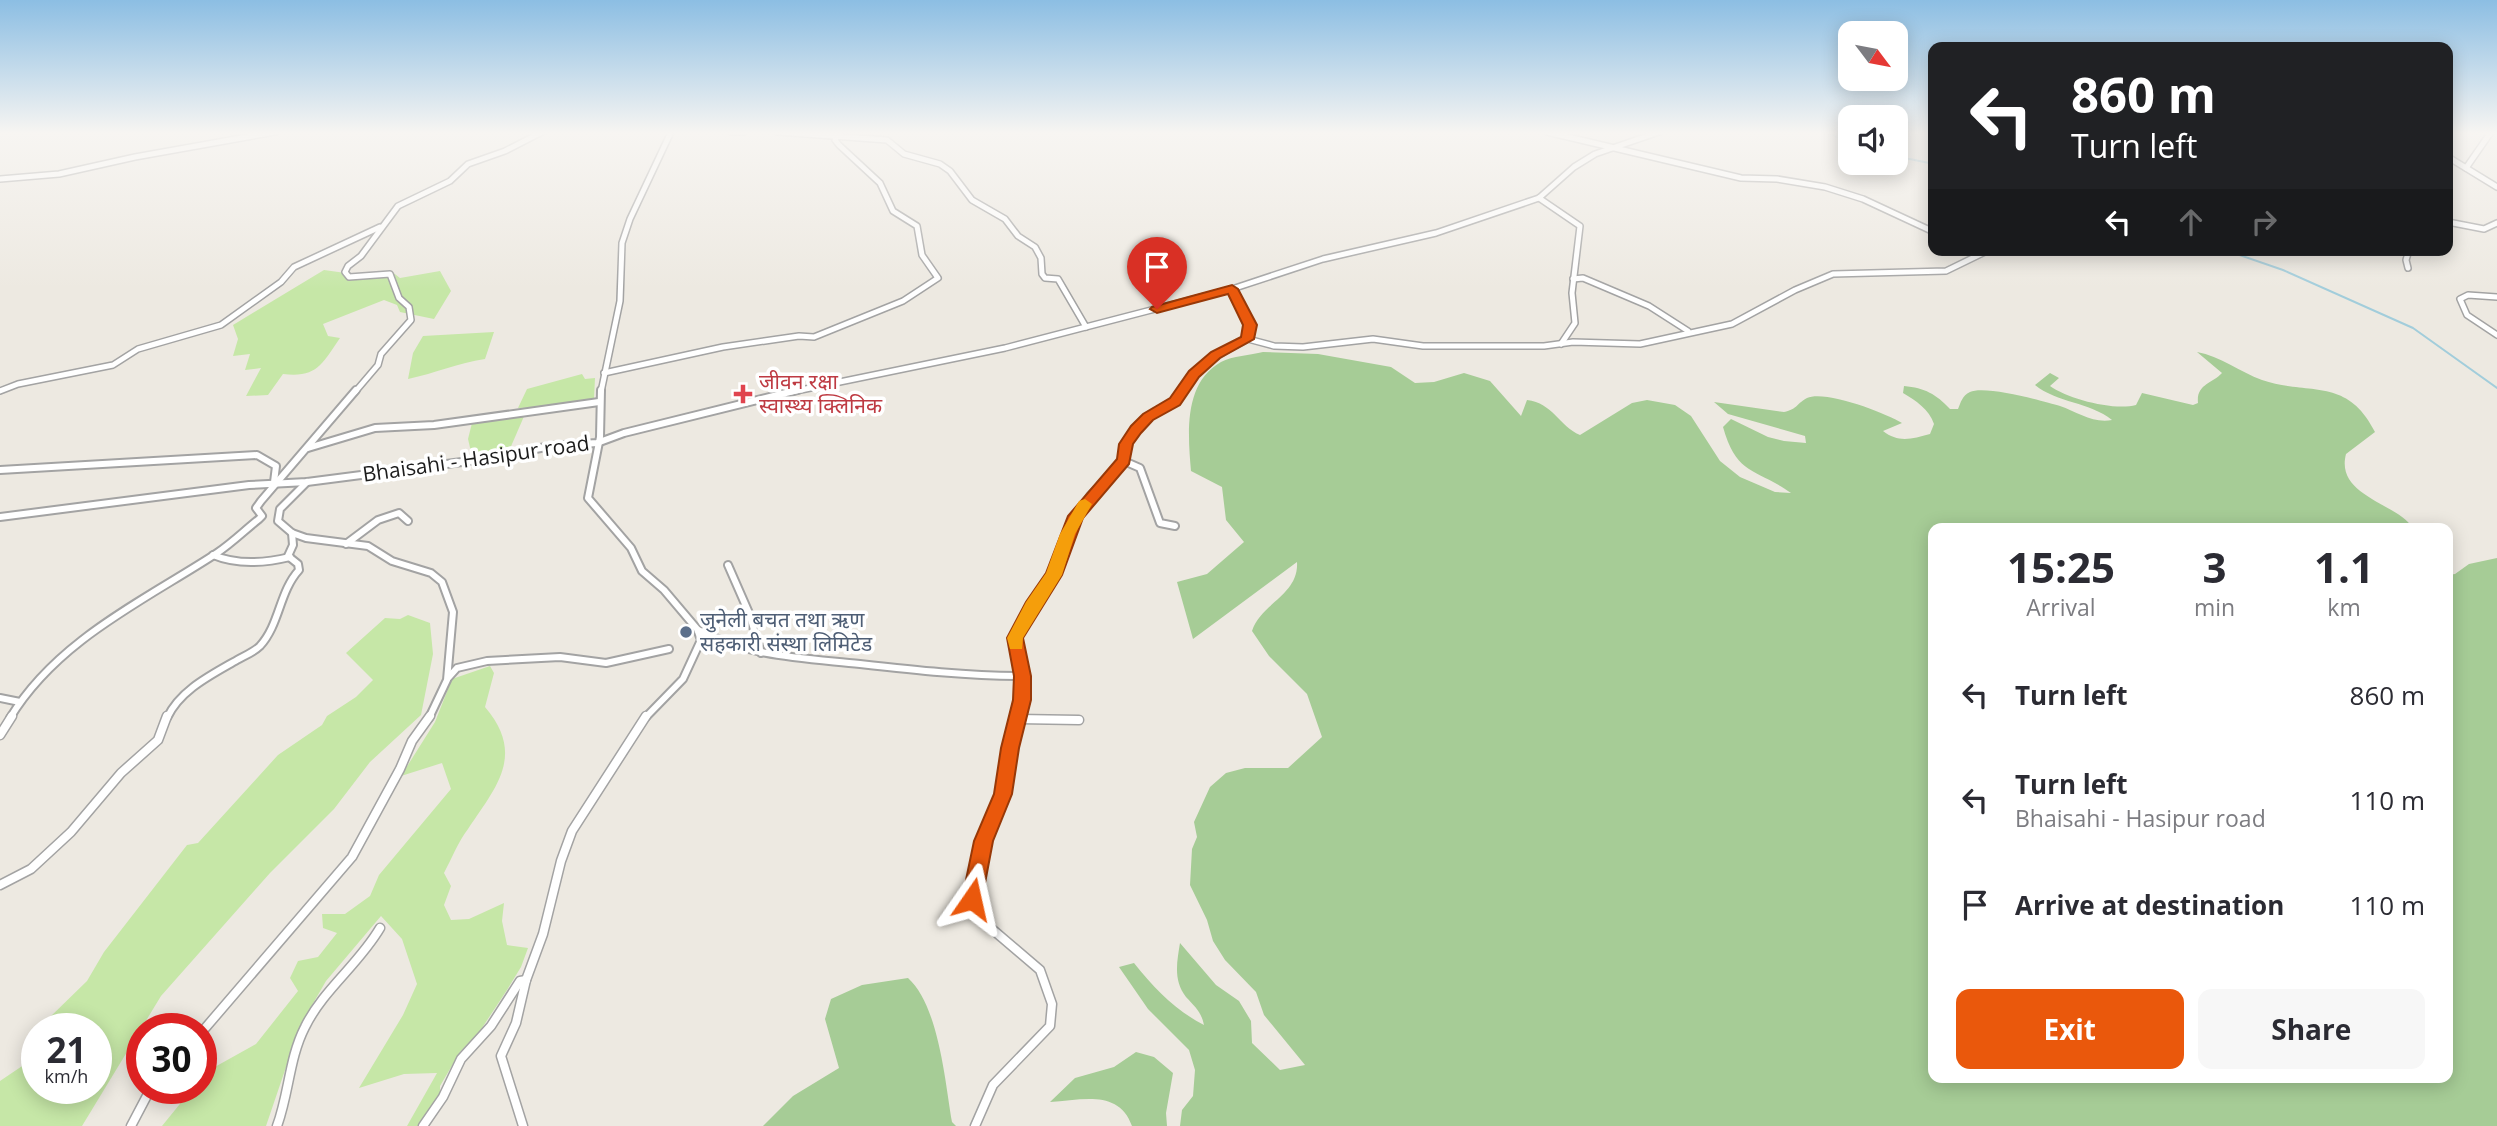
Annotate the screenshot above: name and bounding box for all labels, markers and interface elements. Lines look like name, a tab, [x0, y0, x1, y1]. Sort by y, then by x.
north arrow	[1838, 21, 1908, 91]
map controls	[1838, 21, 1908, 175]
text: 860 m	[2071, 61, 2216, 127]
icon: left	[1956, 70, 2047, 161]
button: sound	[1838, 105, 1908, 175]
text: Turn left	[2071, 124, 2197, 167]
icon: left	[2099, 203, 2137, 241]
icon: ahead	[2172, 203, 2210, 241]
icon: right	[2245, 203, 2283, 241]
pin	[1127, 237, 1187, 309]
icon: arrive	[1138, 248, 1176, 286]
place label: जीवन रक्षा स्वास्थ्य क्लिनिक	[759, 367, 883, 419]
marker: जीवन रक्षा स्वास्थ्य क्लिनिक	[733, 384, 753, 404]
street label: Bhaisahi - Hasipur road	[361, 428, 591, 488]
text: 15:25	[2007, 538, 2115, 595]
text: 3	[2202, 538, 2227, 595]
text: 1.1	[2314, 538, 2374, 595]
text: Arrival	[2026, 591, 2096, 623]
text: min	[2194, 591, 2235, 623]
text: km	[2327, 591, 2361, 623]
place label: जुनेली बचत तथा ऋण सहकारी संस्था लिमिटेड	[700, 605, 873, 657]
marker: जुनेली बचत तथा ऋण सहकारी संस्था लिमिटेड	[678, 624, 694, 640]
icon: left	[1956, 676, 1994, 714]
text: Turn left	[2015, 677, 2127, 713]
text: 860 m	[2350, 677, 2425, 713]
text: Turn left	[2015, 766, 2127, 802]
icon: left	[1956, 781, 1994, 819]
text: 110 m	[2350, 782, 2425, 818]
text: Bhaisahi - Hasipur road	[2015, 802, 2266, 834]
position arrow	[935, 862, 1009, 936]
icon: arrive	[1956, 886, 1994, 924]
text: Arrive at destination	[2015, 887, 2284, 923]
text: 110 m	[2350, 887, 2425, 923]
button: Exit	[1956, 989, 2184, 1069]
button: Share	[2198, 989, 2425, 1069]
speed limit sign: 30	[126, 1013, 217, 1104]
text: 21	[46, 1026, 87, 1073]
text: km/h	[45, 1064, 88, 1088]

